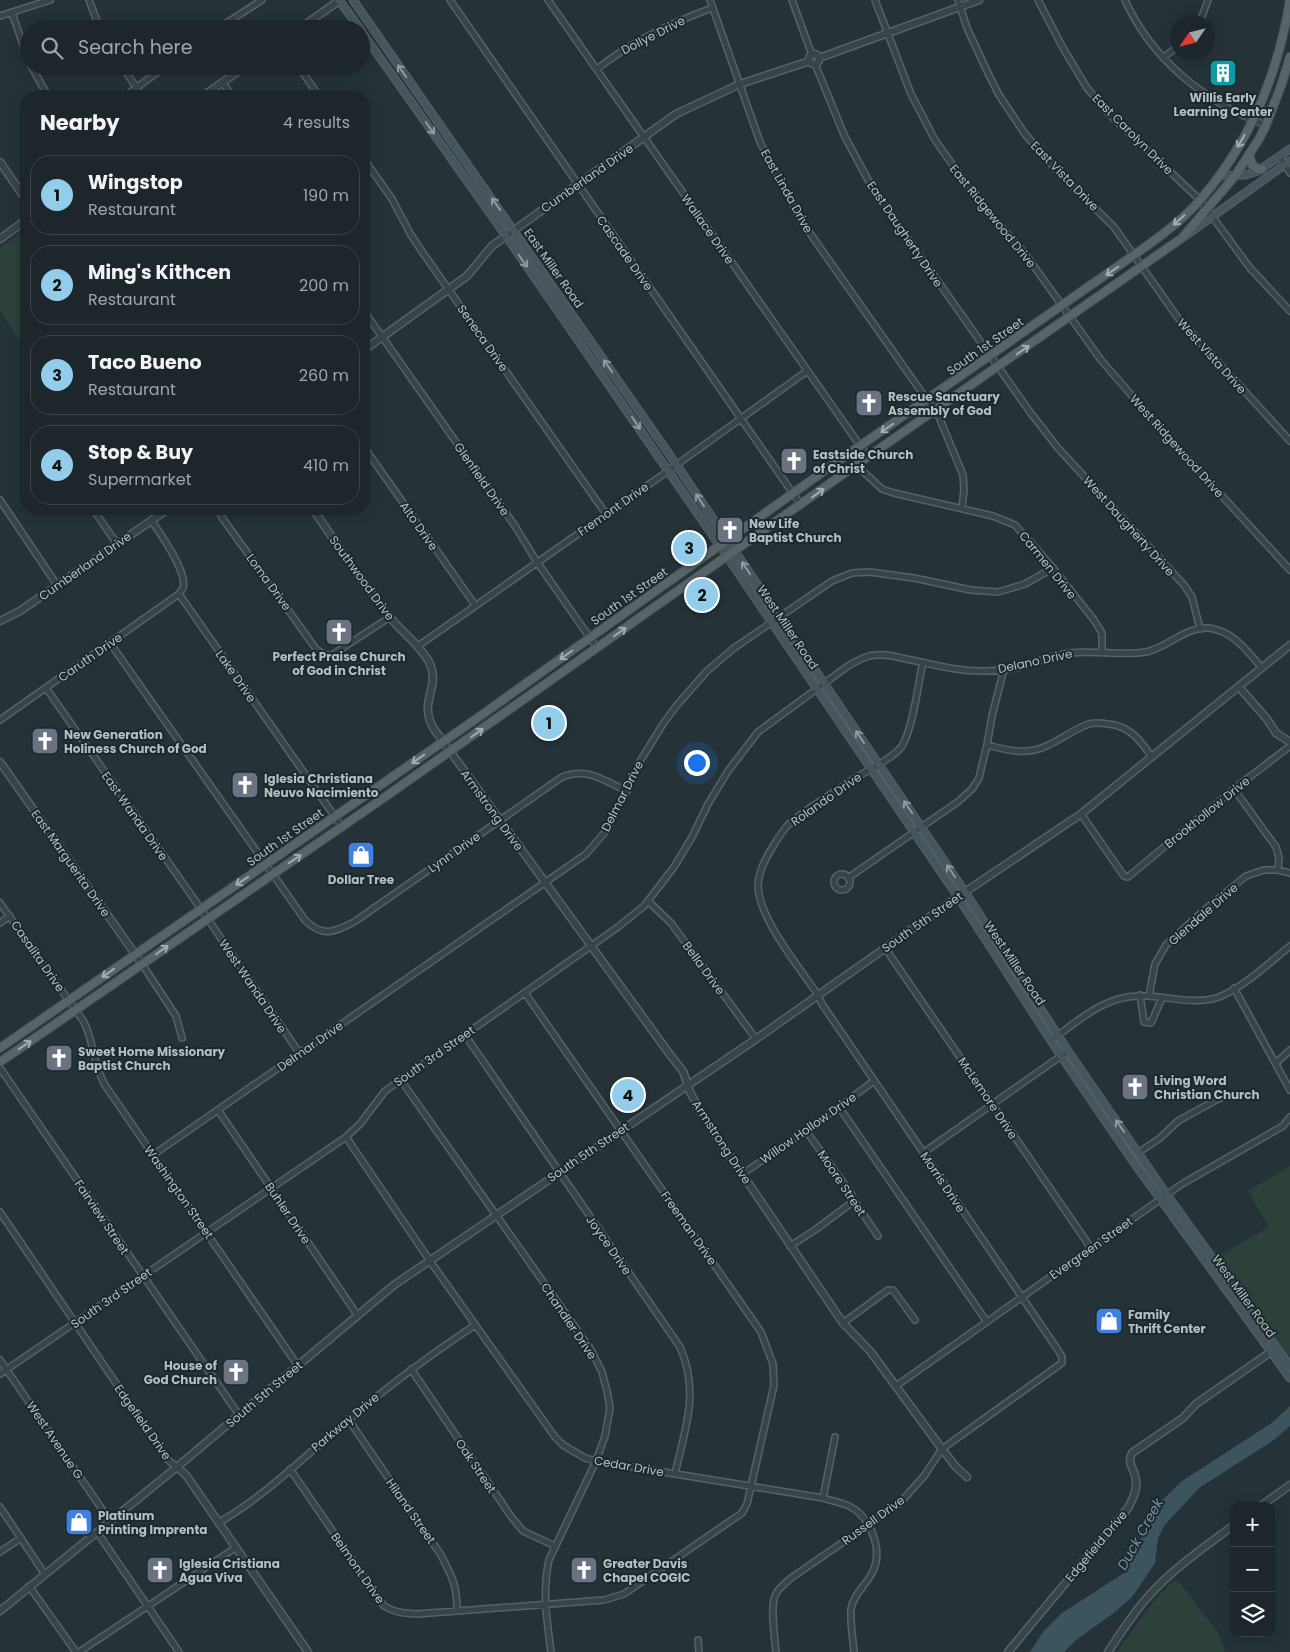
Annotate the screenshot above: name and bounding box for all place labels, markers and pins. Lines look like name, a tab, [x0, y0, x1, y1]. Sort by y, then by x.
building icon: Willis Early Learning Center	[1208, 58, 1238, 88]
place label: Willis Early Learning Center	[1174, 89, 1272, 120]
church icon: Rescue Sanctuary Assembly of God	[854, 388, 884, 418]
place label: Rescue Sanctuary Assembly of God	[888, 388, 1000, 419]
church icon: Eastside Church of Christ	[779, 446, 809, 476]
place label: Eastside Church of Christ	[813, 446, 913, 477]
church icon: New Life Baptist Church	[715, 515, 745, 545]
place label: New Life Baptist Church	[749, 515, 842, 546]
pin: 3	[673, 529, 705, 567]
pin: 2	[686, 576, 718, 614]
church icon: Perfect Praise Church of God in Christ	[324, 617, 354, 647]
place label: Perfect Praise Church of God in Christ	[272, 648, 406, 679]
pin: 1	[533, 704, 565, 742]
church icon: New Generation Holiness Church of God	[30, 726, 60, 756]
place label: New Generation Holiness Church of God	[64, 726, 207, 757]
church icon: Iglesia Christiana Neuvo Nacimiento	[230, 770, 260, 800]
place label: Iglesia Christiana Neuvo Nacimiento	[264, 770, 379, 801]
shop icon: Dollar Tree	[346, 840, 376, 870]
place label: Dollar Tree	[328, 871, 395, 888]
church icon: Sweet Home Missionary Baptist Church	[44, 1043, 74, 1073]
place label: Sweet Home Missionary Baptist Church	[78, 1043, 226, 1074]
church icon: Living Word Christian Church	[1120, 1072, 1150, 1102]
place label: Living Word Christian Church	[1154, 1072, 1260, 1103]
pin: 4	[612, 1076, 644, 1114]
shop icon: Family Thrift Center	[1094, 1306, 1124, 1336]
place label: Family Thrift Center	[1128, 1306, 1206, 1337]
place label: House of God Church	[144, 1357, 218, 1388]
church icon: House of God Church	[221, 1357, 251, 1387]
shop icon: Platinum Printing Imprenta	[64, 1507, 94, 1537]
place label: Platinum Printing Imprenta	[98, 1507, 207, 1538]
church icon: Iglesia Cristiana Agua Viva	[145, 1555, 175, 1585]
place label: Iglesia Cristiana Agua Viva	[179, 1555, 280, 1586]
church icon: Greater Davis Chapel COGIC	[569, 1555, 599, 1585]
place label: Greater Davis Chapel COGIC	[603, 1555, 690, 1586]

